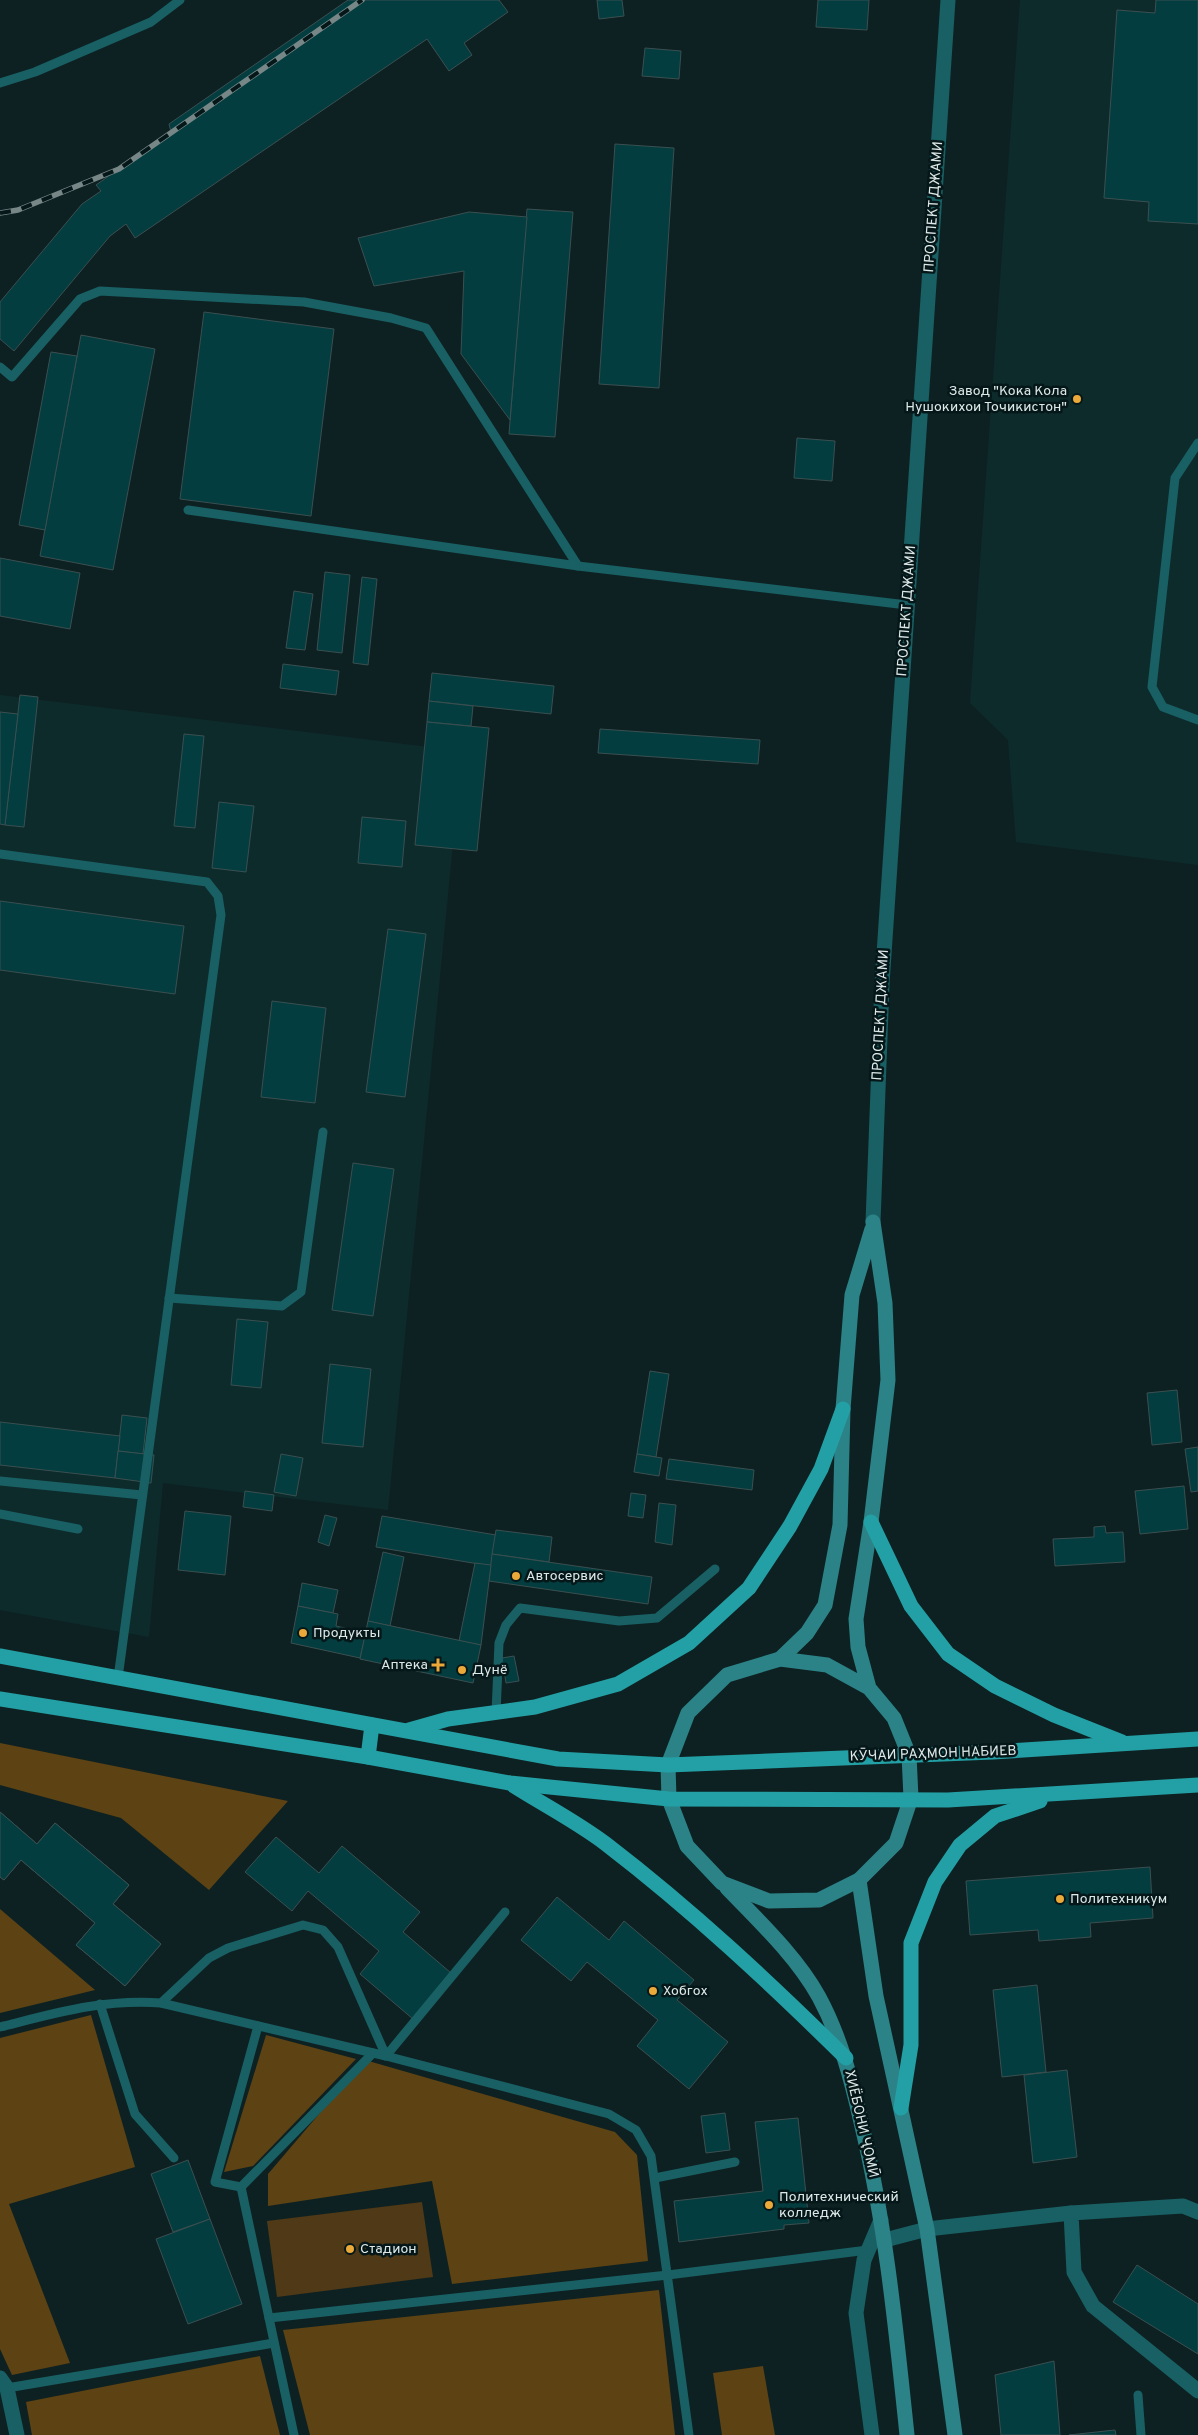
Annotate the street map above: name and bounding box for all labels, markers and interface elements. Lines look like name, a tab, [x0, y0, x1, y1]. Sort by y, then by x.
street label: ПРОСПЕКТ ДЖАМИ	[921, 141, 947, 273]
place label: Завод "Кока Кола Нушокихои Точикистон"	[905, 383, 1067, 416]
marker: Завод "Кока Кола Нушокихои Точикистон"	[1071, 393, 1083, 405]
street label: ПРОСПЕКТ ДЖАМИ	[894, 545, 920, 677]
street label: ПРОСПЕКТ ДЖАМИ	[869, 949, 893, 1081]
place label: Автосервис	[526, 1568, 603, 1585]
marker: Автосервис	[510, 1570, 522, 1582]
place label: Продукты	[313, 1625, 380, 1642]
marker: Продукты	[297, 1627, 309, 1639]
place label: Аптека	[381, 1657, 428, 1674]
marker: Аптека	[432, 1659, 444, 1671]
place label: Дунё	[472, 1662, 508, 1679]
marker: Дунё	[456, 1664, 468, 1676]
street label: КӮЧАИ РАҲМОН НАБИЕВ	[849, 1743, 1017, 1765]
place label: Политехникум	[1070, 1891, 1167, 1908]
marker: Политехникум	[1054, 1893, 1066, 1905]
place label: Хобгох	[663, 1983, 708, 2000]
marker: Хобгох	[647, 1985, 659, 1997]
street label: ХИЁБОНИ ҶОМӢ	[840, 2068, 883, 2180]
place label: Политехнический колледж	[779, 2189, 899, 2222]
marker: Политехнический колледж	[763, 2199, 775, 2211]
place label: Стадион	[360, 2241, 417, 2258]
marker: Стадион	[344, 2243, 356, 2255]

